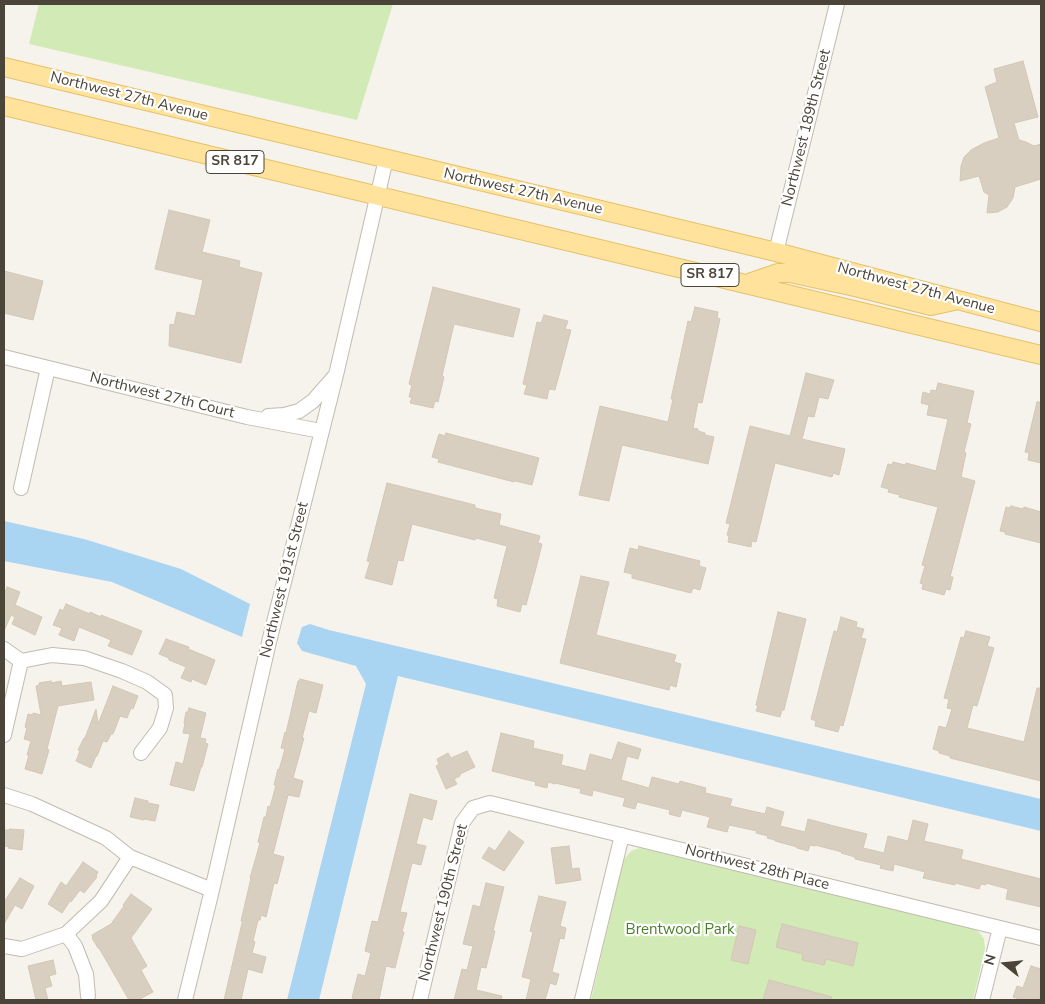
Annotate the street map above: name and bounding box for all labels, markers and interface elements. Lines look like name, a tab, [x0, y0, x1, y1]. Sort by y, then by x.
street label: Northwest 189th Street	[779, 48, 835, 208]
street label: Northwest 27th Avenue	[48, 69, 210, 125]
road number: SR 817	[206, 150, 264, 173]
street label: Northwest 27th Avenue	[442, 165, 604, 219]
street label: Northwest 27th Avenue	[835, 259, 997, 319]
road number: SR 817	[681, 264, 739, 286]
street label: Northwest 27th Court	[88, 369, 236, 423]
street label: Northwest 191st Street	[257, 500, 313, 660]
street label: Northwest 190th Street	[416, 823, 472, 983]
street label: Northwest 28th Place	[683, 841, 831, 895]
park label: Brentwood Park	[626, 921, 734, 939]
north arrow	[980, 939, 1030, 989]
text: N	[980, 952, 1001, 967]

